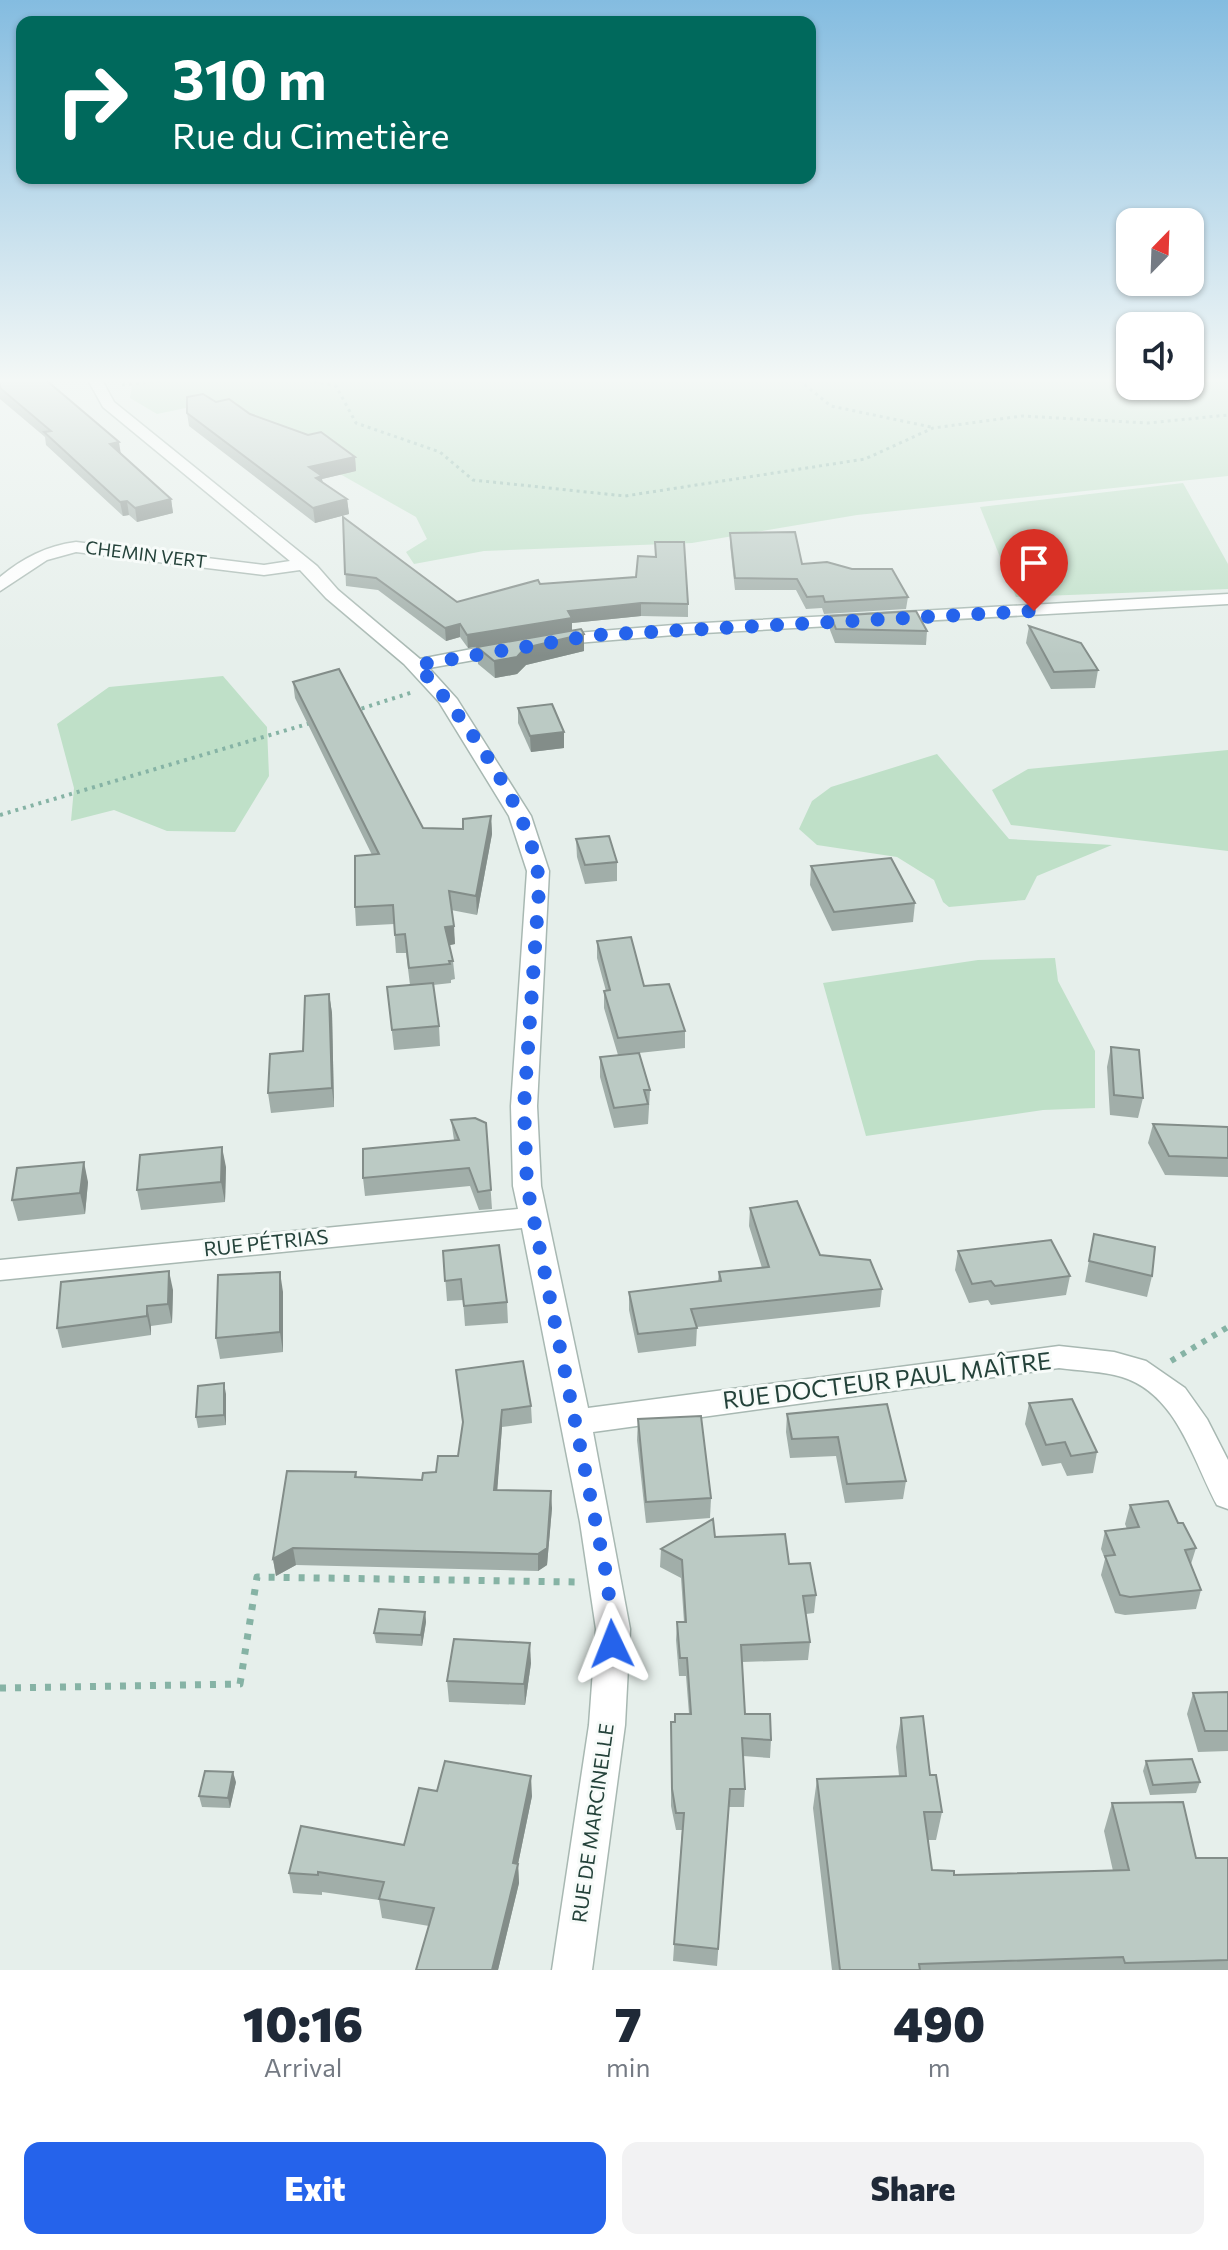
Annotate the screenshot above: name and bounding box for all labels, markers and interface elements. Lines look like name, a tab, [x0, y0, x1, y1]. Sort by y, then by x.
text: 310 m	[172, 43, 327, 112]
icon: right	[40, 48, 144, 152]
text: Rue du Cimetière	[172, 112, 450, 156]
north arrow	[1116, 208, 1204, 296]
map controls	[1116, 208, 1204, 400]
button: sound	[1116, 312, 1204, 400]
pin	[1000, 529, 1068, 611]
street label: CHEMIN VERT	[84, 536, 208, 572]
icon: arrive	[1012, 541, 1056, 585]
street label: RUE PÉTRIAS	[202, 1224, 329, 1260]
street label: RUE DOCTEUR PAUL MAÎTRE	[721, 1345, 1053, 1414]
position arrow	[570, 1602, 654, 1686]
street label: RUE DE MARCINELLE	[566, 1722, 618, 1924]
text: 10:16	[243, 1993, 363, 2052]
text: 7	[615, 1993, 642, 2052]
text: 490	[893, 1993, 985, 2052]
text: Arrival	[264, 2051, 342, 2082]
text: min	[606, 2051, 650, 2082]
text: m	[928, 2051, 951, 2082]
button: Exit	[24, 2142, 606, 2234]
button: Share	[622, 2142, 1204, 2234]

